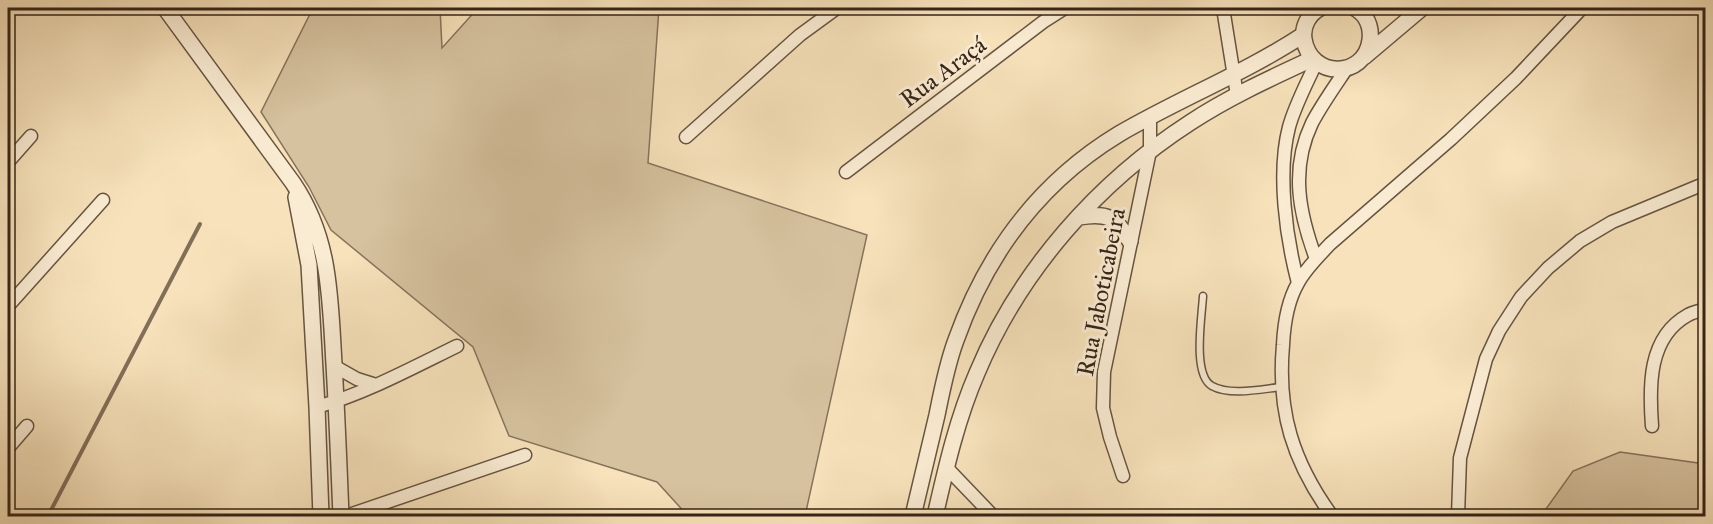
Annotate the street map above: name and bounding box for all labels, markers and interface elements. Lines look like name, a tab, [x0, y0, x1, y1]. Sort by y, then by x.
street label: Rua Araçá	[894, 29, 993, 114]
street label: Rua Jaboticabeira	[1070, 205, 1132, 379]

